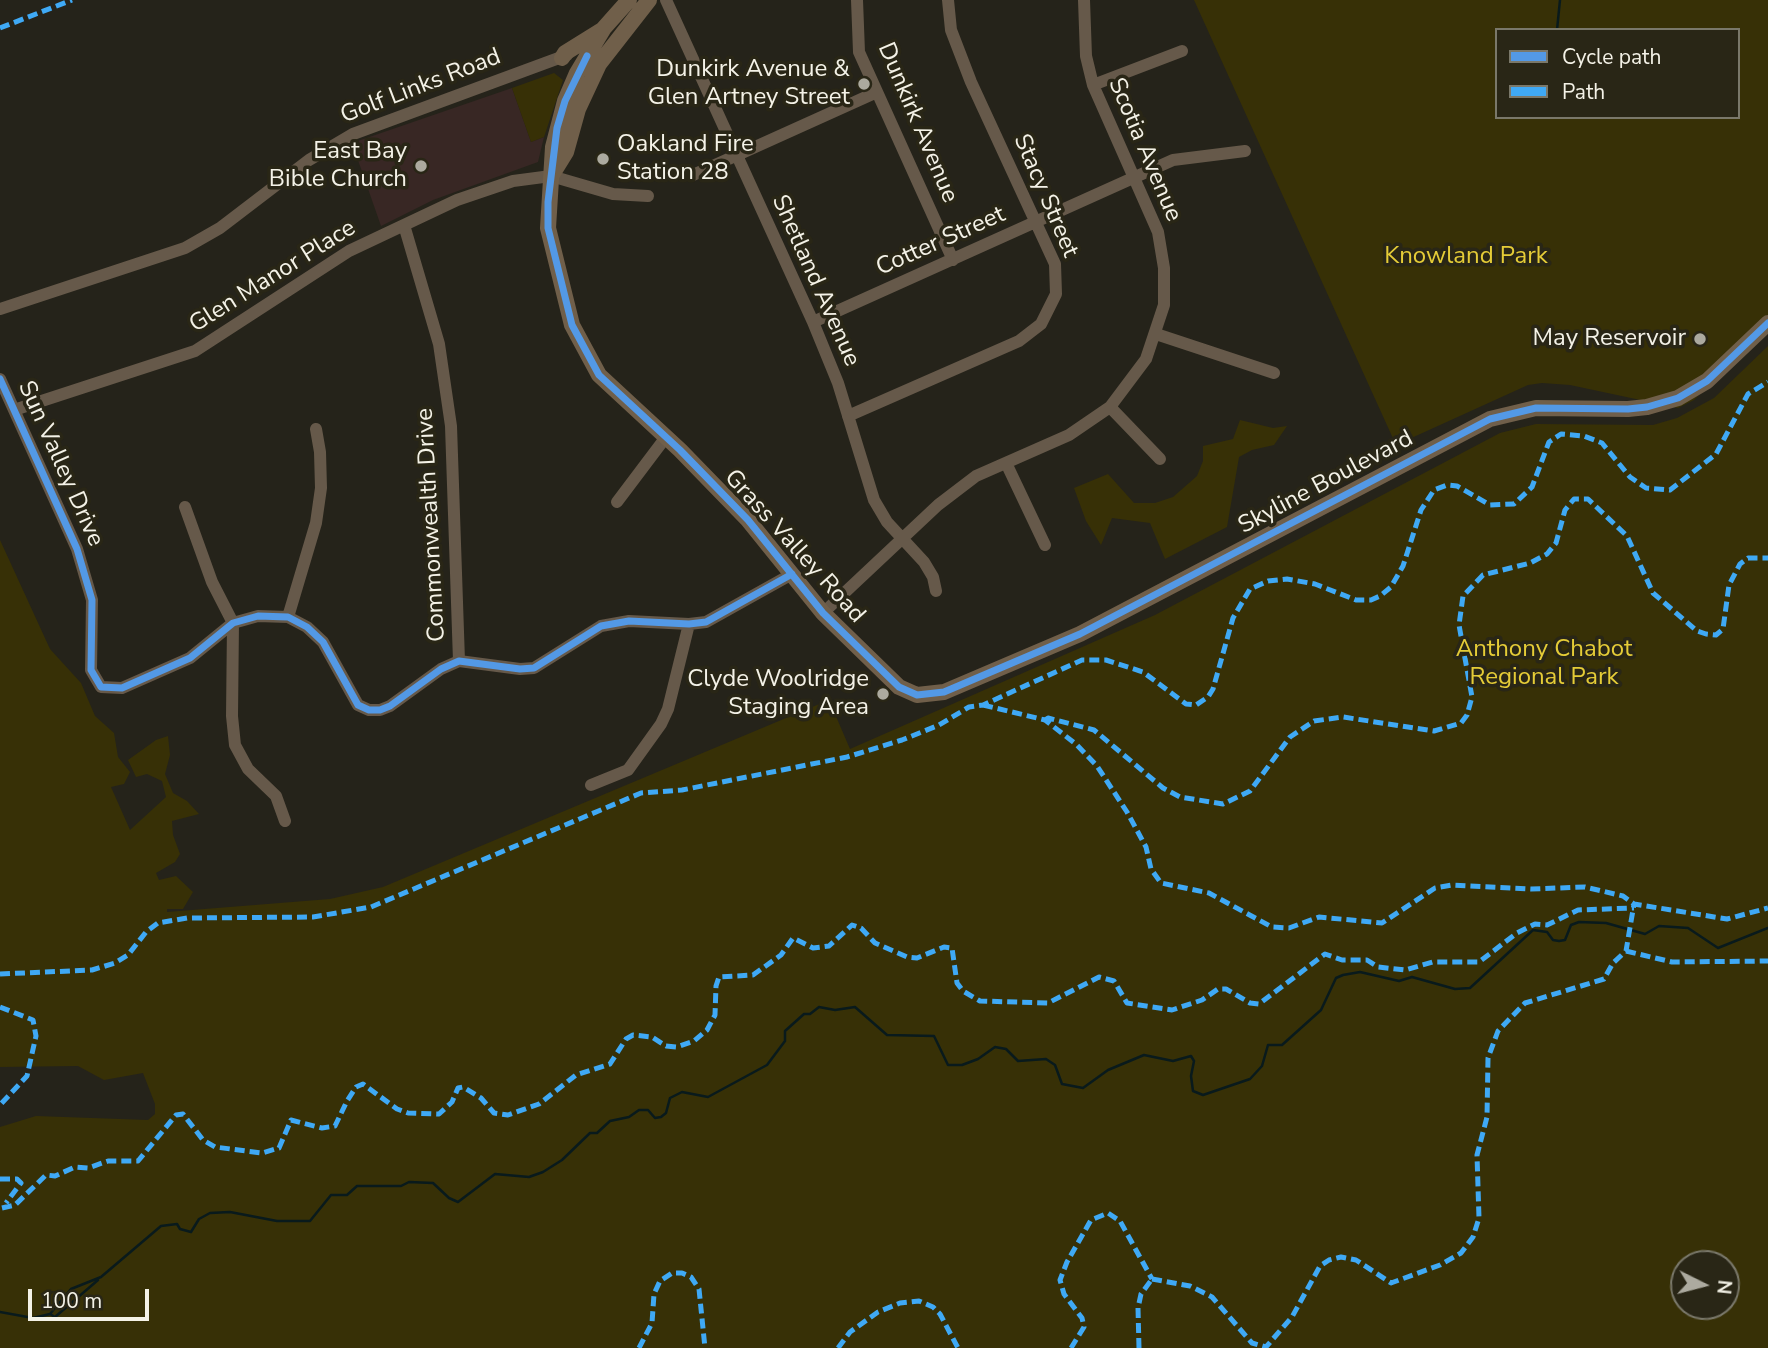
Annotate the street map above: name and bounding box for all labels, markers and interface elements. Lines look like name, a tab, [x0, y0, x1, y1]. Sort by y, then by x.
legend	[1495, 28, 1740, 119]
street label: Dunkirk Avenue	[870, 39, 964, 207]
street label: Golf Links Road	[337, 43, 505, 131]
text: Cycle path	[1562, 43, 1661, 71]
place label: Dunkirk Avenue & Glen Artney Street	[648, 56, 850, 112]
street label: Scotia Avenue	[1101, 74, 1187, 226]
marker: Dunkirk Avenue & Glen Artney Street	[856, 76, 872, 92]
text: Path	[1562, 78, 1605, 106]
street label: Stacy Street	[1006, 130, 1084, 262]
place label: Oakland Fire Station 28	[617, 131, 754, 187]
place label: East Bay Bible Church	[269, 138, 407, 194]
marker: Oakland Fire Station 28	[595, 151, 611, 167]
marker: East Bay Bible Church	[413, 158, 429, 174]
street label: Shetland Avenue	[764, 191, 866, 371]
street label: Cotter Street	[872, 201, 1010, 283]
street label: Glen Manor Place	[185, 214, 361, 340]
park label: Knowland Park	[1384, 243, 1548, 271]
place label: May Reservoir	[1533, 325, 1686, 353]
marker: May Reservoir	[1692, 331, 1708, 347]
street label: Sun Valley Drive	[11, 377, 109, 551]
street label: Commonwealth Drive	[411, 407, 453, 643]
street label: Skyline Boulevard	[1234, 425, 1418, 541]
street label: Grass Valley Road	[717, 464, 871, 630]
park label: Anthony Chabot Regional Park	[1456, 636, 1632, 692]
place label: Clyde Woolridge Staging Area	[687, 666, 869, 722]
marker: Clyde Woolridge Staging Area	[875, 686, 891, 702]
north arrow	[1670, 1250, 1740, 1320]
scale bar	[32, 1274, 152, 1318]
text: N	[1710, 1279, 1738, 1295]
text: 100 m	[41, 1287, 102, 1315]

